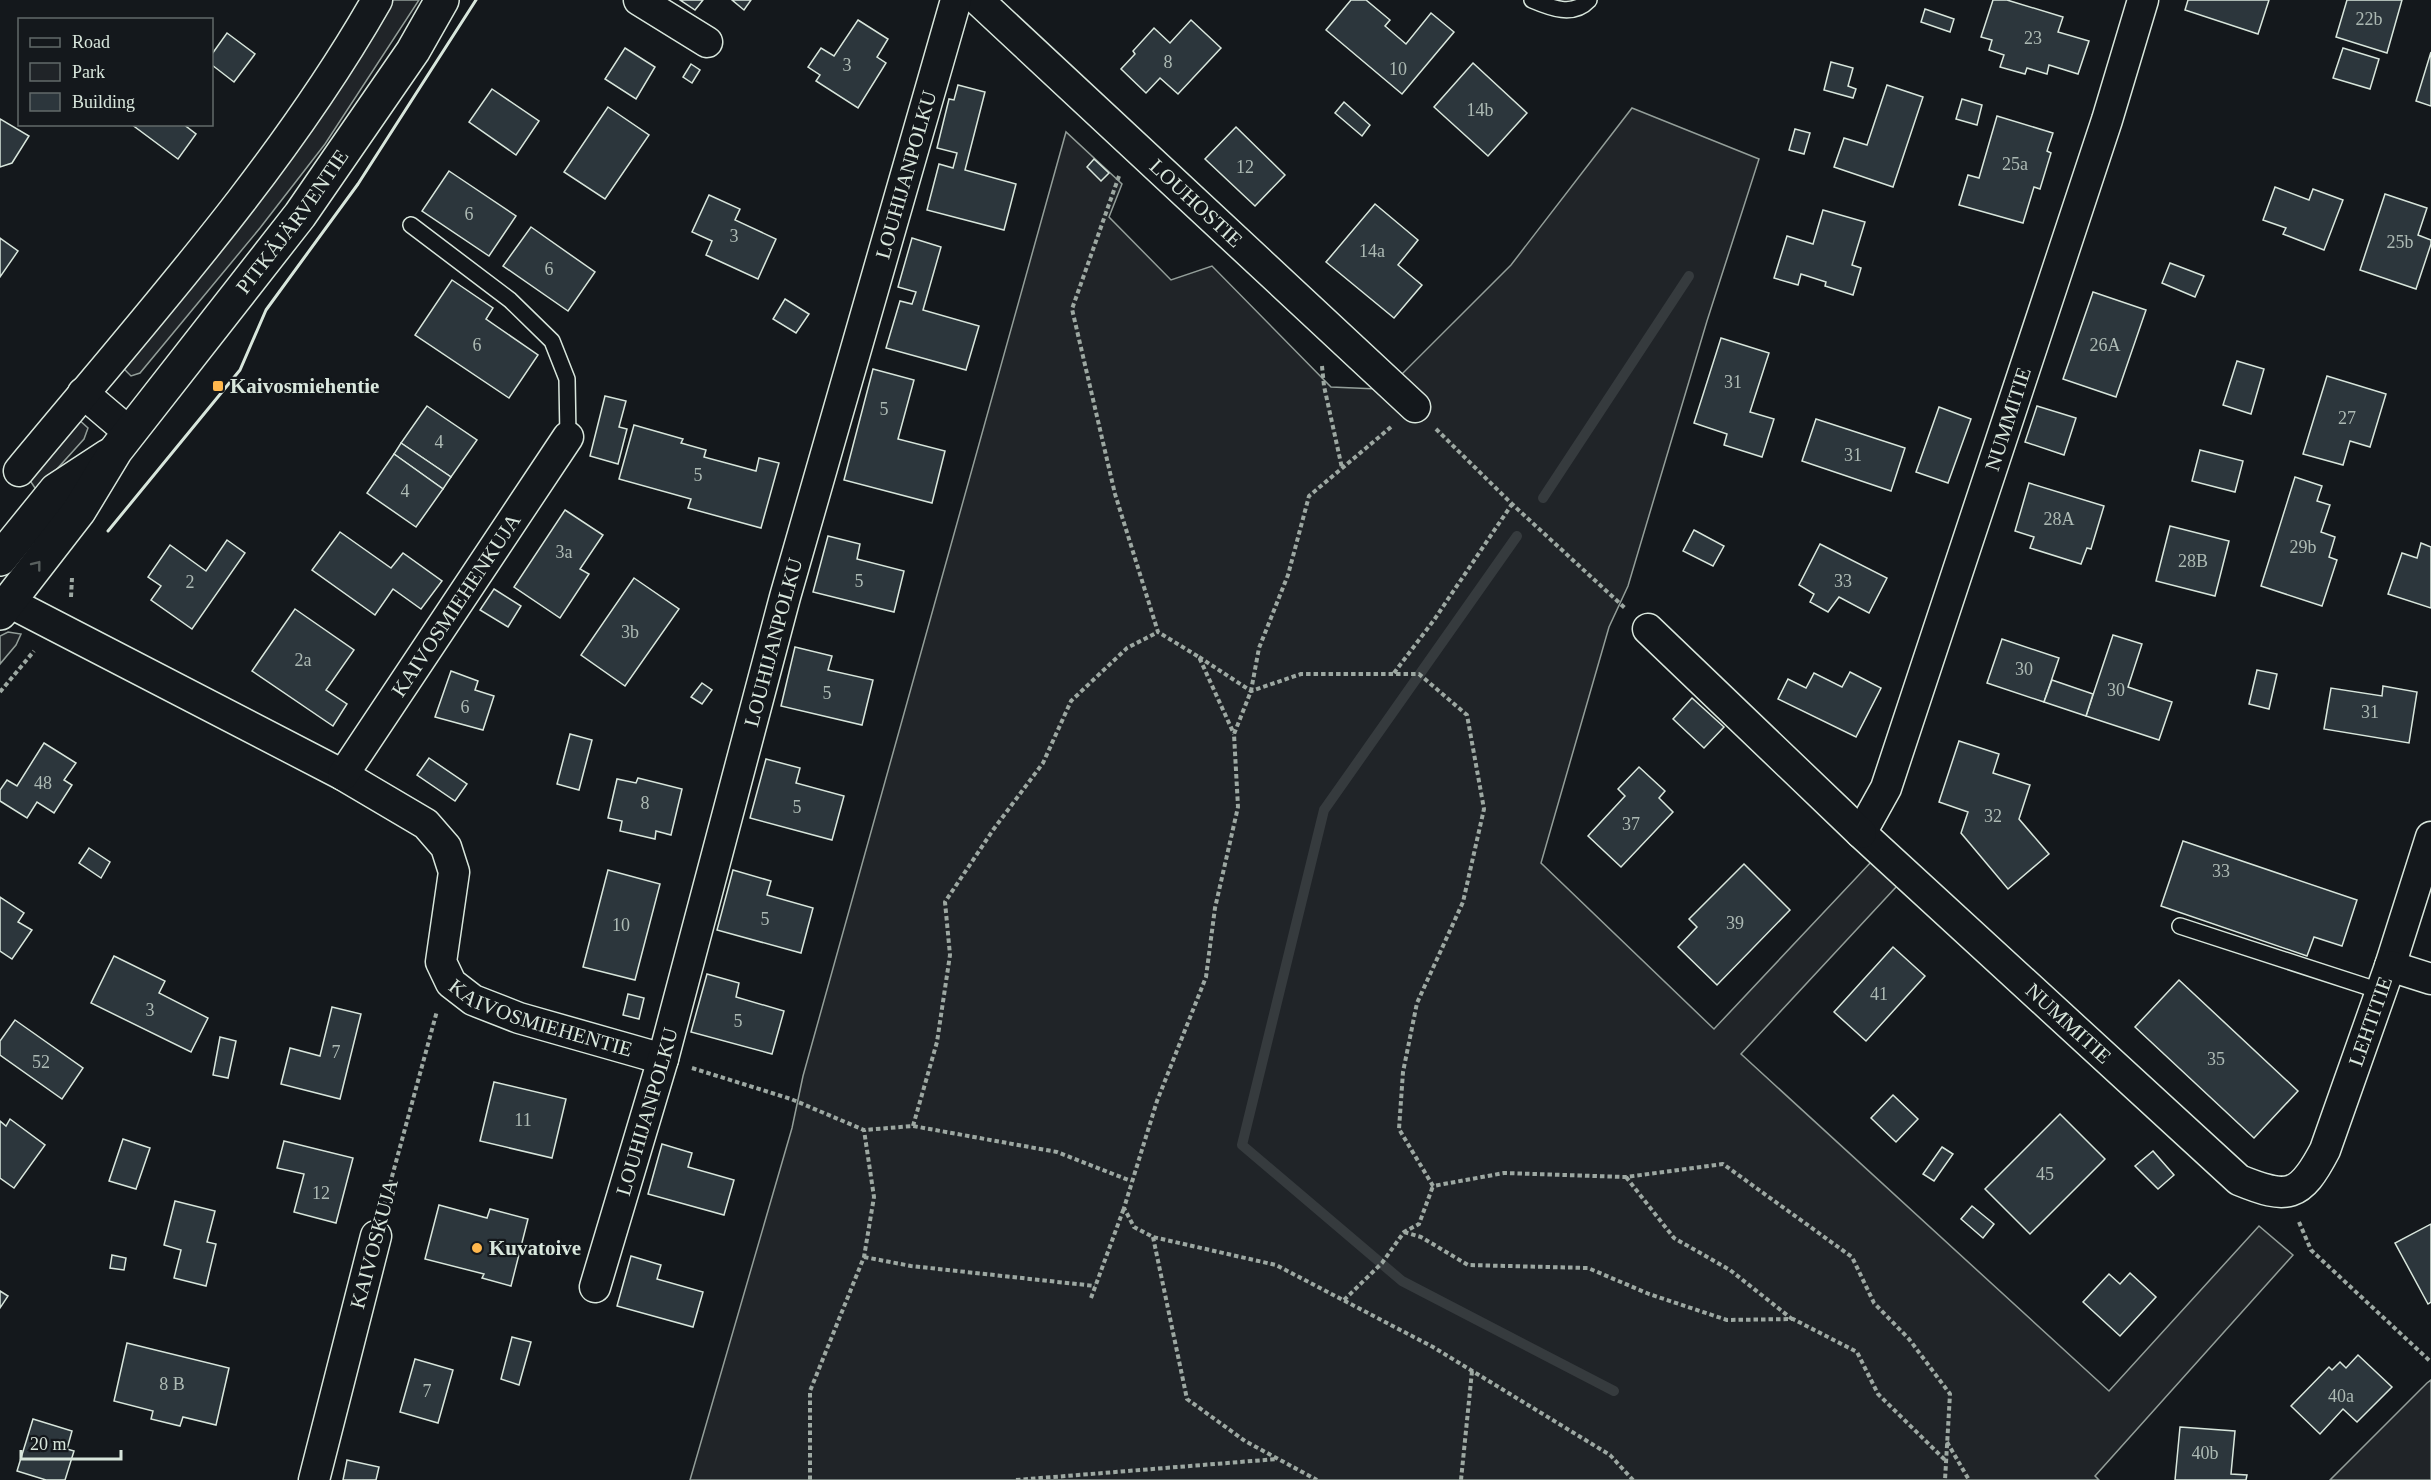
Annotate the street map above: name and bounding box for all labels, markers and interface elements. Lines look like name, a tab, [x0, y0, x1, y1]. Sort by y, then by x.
house number: 22b	[2356, 9, 2383, 29]
legend	[18, 18, 213, 126]
house number: 23	[2024, 28, 2042, 48]
text: Road	[72, 32, 110, 52]
house number: 8	[1164, 52, 1173, 72]
house number: 3	[843, 55, 852, 75]
house number: 10	[1389, 59, 1407, 79]
text: Park	[72, 62, 105, 82]
street label: LOUHIJANPOLKU	[870, 88, 941, 262]
text: Building	[72, 92, 135, 112]
house number: 14b	[1467, 100, 1494, 120]
street label: PITKÄJÄRVENTIE	[231, 145, 353, 298]
street label: LOUHOSTIE	[1145, 154, 1247, 252]
house number: 25a	[2002, 154, 2028, 174]
house number: 12	[1236, 157, 1254, 177]
house number: 6	[465, 204, 474, 224]
house number: 3	[730, 226, 739, 246]
house number: 25b	[2387, 232, 2414, 252]
house number: 14a	[1359, 241, 1385, 261]
house number: 6	[545, 259, 554, 279]
house number: 6	[473, 335, 482, 355]
house number: 26A	[2090, 335, 2121, 355]
street label: NUMMITIE	[1980, 364, 2036, 474]
house number: 31	[1724, 372, 1742, 392]
place label: Kaivosmiehentie	[230, 374, 379, 398]
marker: Kaivosmiehentie	[211, 379, 225, 393]
house number: 5	[880, 399, 889, 419]
house number: 27	[2338, 408, 2356, 428]
house number: 4	[435, 432, 444, 452]
house number: 31	[1844, 445, 1862, 465]
house number: 5	[694, 465, 703, 485]
house number: 4	[401, 481, 410, 501]
street label: KAIVOSMIEHENKUJA	[387, 508, 526, 701]
house number: 28A	[2044, 509, 2075, 529]
house number: 29b	[2290, 537, 2317, 557]
house number: 3a	[556, 542, 573, 562]
house number: 28B	[2178, 551, 2208, 571]
street label: LOUHIJANPOLKU	[739, 555, 808, 729]
one-way arrow	[30, 561, 41, 572]
house number: 5	[855, 571, 864, 591]
house number: 33	[1834, 571, 1852, 591]
house number: 2	[186, 572, 195, 592]
house number: 3b	[621, 622, 639, 642]
house number: 2a	[295, 650, 312, 670]
house number: 30	[2015, 659, 2033, 679]
house number: 30	[2107, 680, 2125, 700]
house number: 5	[823, 683, 832, 703]
house number: 6	[461, 697, 470, 717]
house number: 31	[2361, 702, 2379, 722]
house number: 48	[34, 773, 52, 793]
house number: 8	[641, 793, 650, 813]
house number: 5	[793, 797, 802, 817]
house number: 32	[1984, 806, 2002, 826]
house number: 37	[1622, 814, 1640, 834]
house number: 33	[2212, 861, 2230, 881]
house number: 5	[761, 909, 770, 929]
house number: 39	[1726, 913, 1744, 933]
house number: 10	[612, 915, 630, 935]
street label: LEHTITIE	[2344, 973, 2397, 1069]
street label: KAIVOSMIEHENTIE	[444, 974, 635, 1062]
street label: NUMMITIE	[2021, 978, 2116, 1069]
house number: 41	[1870, 984, 1888, 1004]
house number: 3	[146, 1000, 155, 1020]
house number: 5	[734, 1011, 743, 1031]
street label: LOUHIJANPOLKU	[611, 1025, 683, 1198]
house number: 7	[332, 1042, 341, 1062]
house number: 35	[2207, 1049, 2225, 1069]
house number: 52	[32, 1052, 50, 1072]
house number: 11	[514, 1110, 532, 1130]
house number: 45	[2036, 1164, 2054, 1184]
street label: KAIVOSKUJA	[345, 1176, 403, 1311]
house number: 12	[312, 1183, 330, 1203]
place label: Kuvatoive	[489, 1236, 581, 1260]
marker: Kuvatoive	[470, 1241, 484, 1255]
house number: 8 B	[159, 1374, 185, 1394]
house number: 7	[423, 1381, 432, 1401]
house number: 40a	[2328, 1386, 2354, 1406]
scale bar	[21, 1423, 122, 1461]
text: 20 m	[30, 1434, 67, 1454]
house number: 40b	[2192, 1443, 2219, 1463]

